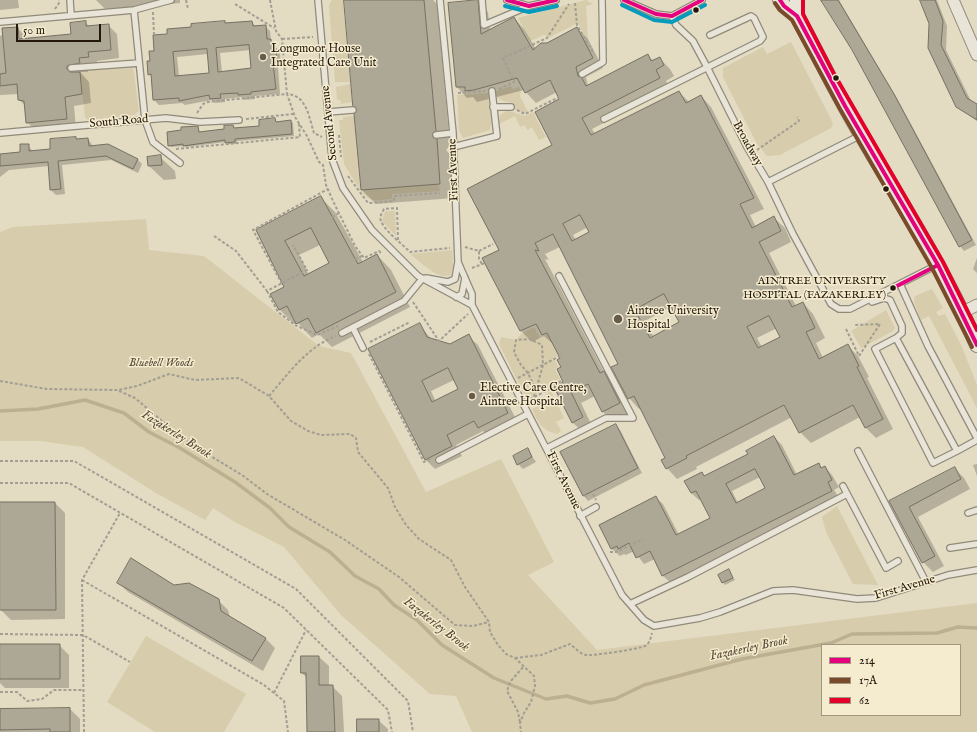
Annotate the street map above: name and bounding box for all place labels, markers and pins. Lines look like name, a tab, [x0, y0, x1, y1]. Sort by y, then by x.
unlabelled marker	[691, 5, 701, 15]
place label: Longmoor House Integrated Care Unit	[271, 43, 377, 71]
marker: Longmoor House Integrated Care Unit	[258, 52, 268, 62]
unlabelled marker	[831, 73, 841, 83]
unlabelled marker	[881, 184, 891, 194]
place label: AINTREE UNIVERSITY HOSPITAL (FAZAKERLEY)	[743, 275, 886, 301]
marker: AINTREE UNIVERSITY HOSPITAL (FAZAKERLEY)	[888, 283, 898, 293]
place label: Aintree University Hospital	[627, 305, 719, 333]
marker: Aintree University Hospital	[612, 313, 624, 325]
place label: Elective Care Centre, Aintree Hospital	[480, 382, 587, 410]
marker: Elective Care Centre, Aintree Hospital	[467, 391, 477, 401]

